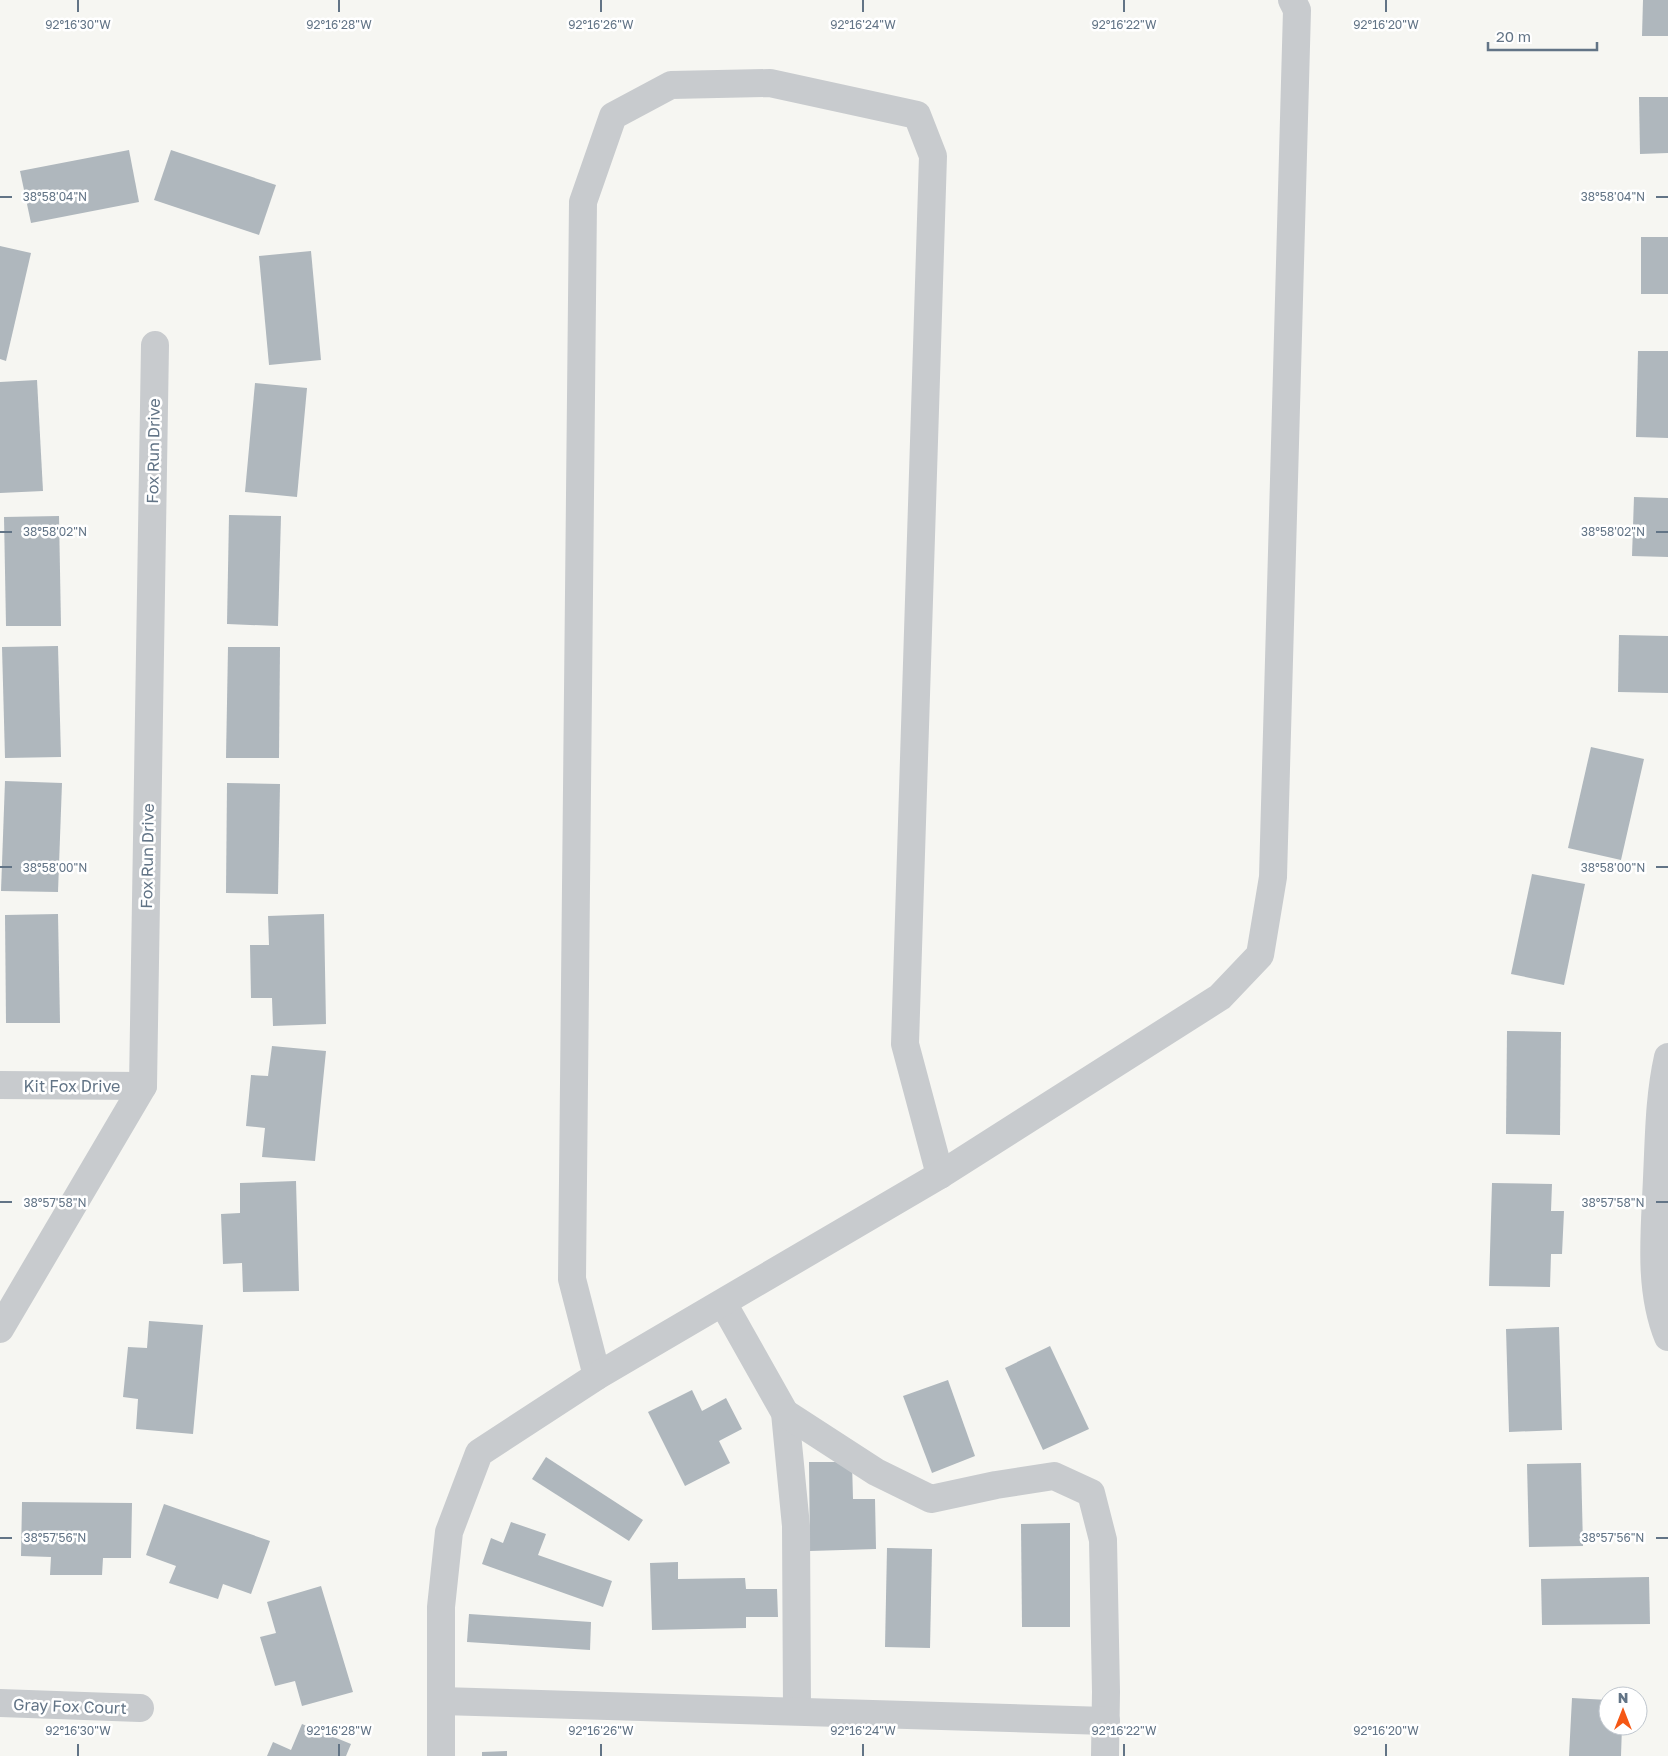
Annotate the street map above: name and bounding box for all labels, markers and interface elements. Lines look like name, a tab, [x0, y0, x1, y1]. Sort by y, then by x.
text: 92°16'30"W	[45, 17, 111, 32]
text: 92°16'28"W	[306, 17, 372, 32]
text: 92°16'26"W	[568, 17, 634, 32]
text: 92°16'24"W	[830, 17, 896, 32]
text: 92°16'22"W	[1092, 17, 1157, 32]
text: 92°16'20"W	[1353, 17, 1419, 32]
scale bar	[1488, 20, 1597, 52]
text: 20 m	[1496, 27, 1531, 45]
text: 38°58'04"N	[23, 189, 87, 204]
text: 38°58'04"N	[1581, 189, 1645, 204]
street label: Fox Run Drive	[142, 398, 164, 504]
text: 38°58'02"N	[23, 524, 87, 539]
text: 38°58'02"N	[1581, 524, 1645, 539]
street label: Fox Run Drive	[136, 803, 158, 909]
text: 38°58'00"N	[23, 860, 87, 875]
text: 38°58'00"N	[1581, 860, 1645, 875]
street label: Kit Fox Drive	[24, 1076, 120, 1096]
text: 38°57'58"N	[23, 1195, 87, 1210]
text: 38°57'58"N	[1581, 1195, 1645, 1210]
text: 38°57'56"N	[23, 1530, 87, 1545]
text: 38°57'56"N	[1581, 1530, 1645, 1545]
north arrow	[1598, 1686, 1648, 1736]
text: N	[1618, 1689, 1628, 1706]
street label: Gray Fox Court	[13, 1694, 127, 1718]
text: 92°16'30"W	[45, 1723, 111, 1738]
text: 92°16'28"W	[306, 1723, 372, 1738]
text: 92°16'26"W	[568, 1723, 634, 1738]
text: 92°16'24"W	[830, 1723, 896, 1738]
text: 92°16'22"W	[1092, 1723, 1157, 1738]
text: 92°16'20"W	[1353, 1723, 1419, 1738]

